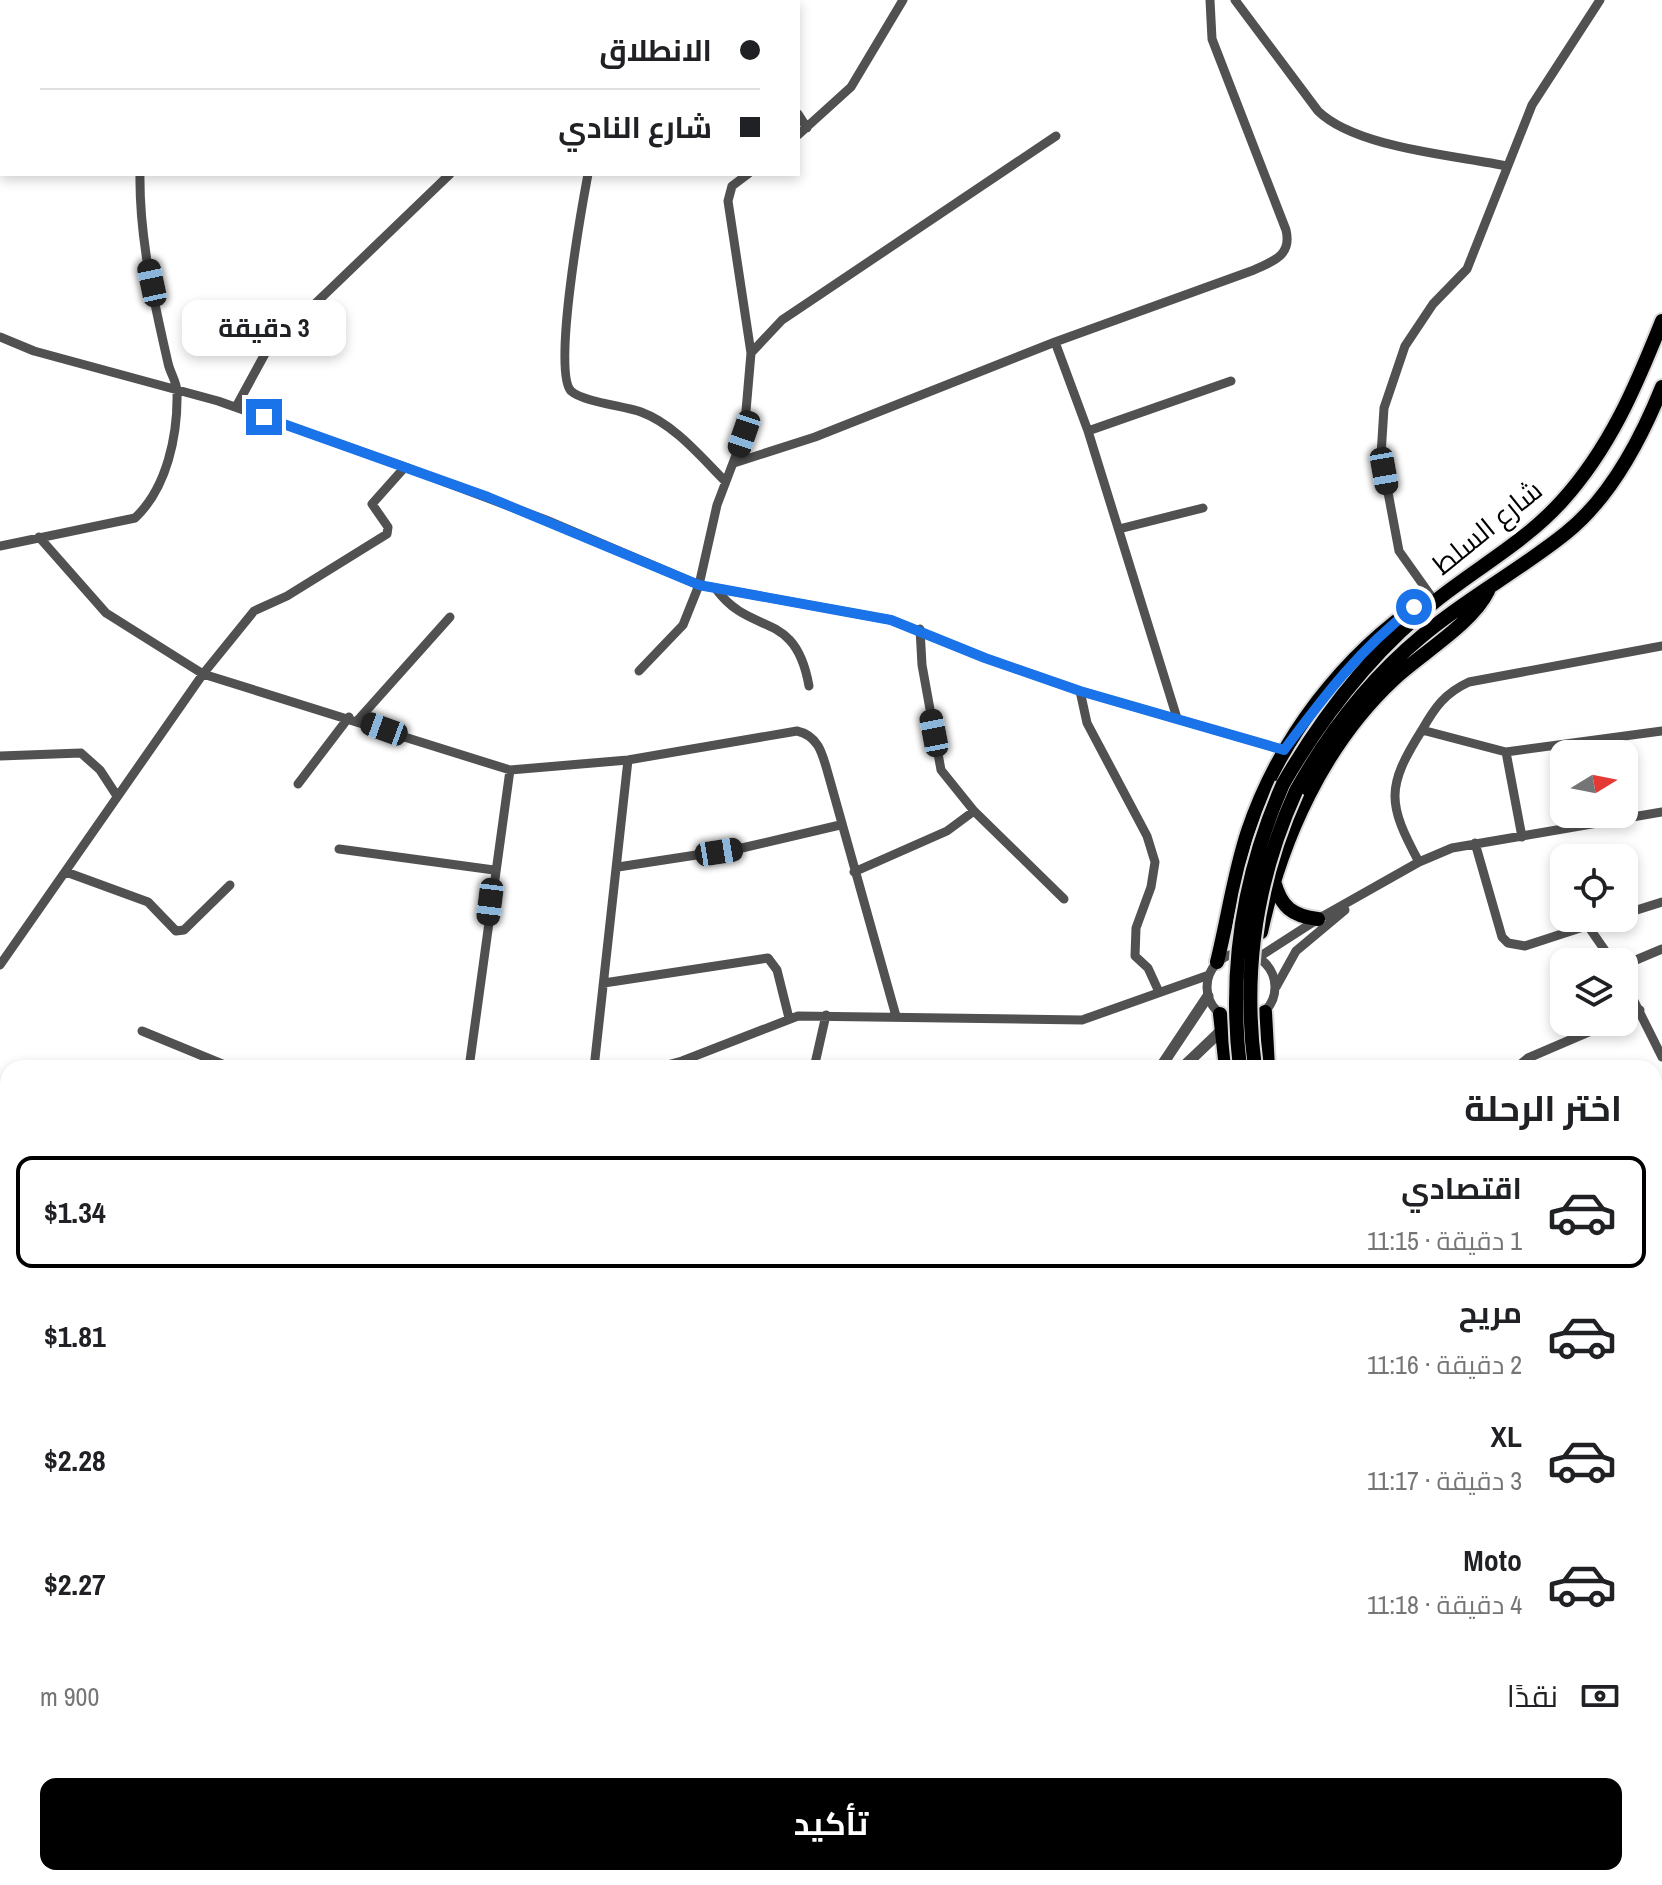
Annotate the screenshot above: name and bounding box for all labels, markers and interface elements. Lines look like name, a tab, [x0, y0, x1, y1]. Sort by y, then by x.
text: الانطلاق	[599, 30, 712, 70]
text: شارع النادي	[558, 107, 712, 147]
car	[135, 257, 169, 309]
callout: 3 دقيقة	[182, 301, 346, 357]
text: 3 دقيقة	[218, 310, 310, 345]
route end	[246, 399, 282, 435]
car	[725, 407, 763, 461]
car	[1368, 445, 1400, 497]
street label: شارع السلط	[1424, 471, 1550, 583]
route start	[1396, 589, 1432, 625]
car	[918, 707, 950, 759]
car	[357, 710, 411, 748]
north arrow	[1550, 740, 1638, 828]
map controls	[1550, 740, 1638, 1036]
car	[693, 836, 745, 868]
button: locate	[1550, 844, 1638, 932]
car	[475, 877, 505, 927]
button: layers	[1550, 948, 1638, 1036]
text: اختر الرحلة	[1464, 1084, 1622, 1132]
text: اقتصادي	[1401, 1168, 1522, 1208]
icon: car	[1546, 1176, 1618, 1248]
text: $1.34	[44, 1192, 106, 1232]
text: 1 دقيقة · 11:15	[1367, 1223, 1522, 1258]
text: مريح	[1459, 1292, 1522, 1332]
icon: car	[1546, 1300, 1618, 1372]
text: $1.81	[44, 1316, 106, 1356]
text: 2 دقيقة · 11:16	[1367, 1347, 1522, 1382]
text: XL	[1491, 1416, 1522, 1456]
icon: car	[1546, 1424, 1618, 1496]
text: $2.28	[44, 1440, 106, 1480]
text: 3 دقيقة · 11:17	[1367, 1463, 1522, 1498]
text: Moto	[1463, 1540, 1522, 1580]
icon: car	[1546, 1548, 1618, 1620]
text: $2.27	[44, 1564, 106, 1604]
text: 4 دقيقة · 11:18	[1367, 1587, 1522, 1622]
icon: cash	[1578, 1674, 1622, 1718]
text: نقدًا	[1507, 1676, 1558, 1716]
text: 900 m	[40, 1679, 99, 1714]
button: تأكيد	[40, 1778, 1622, 1870]

